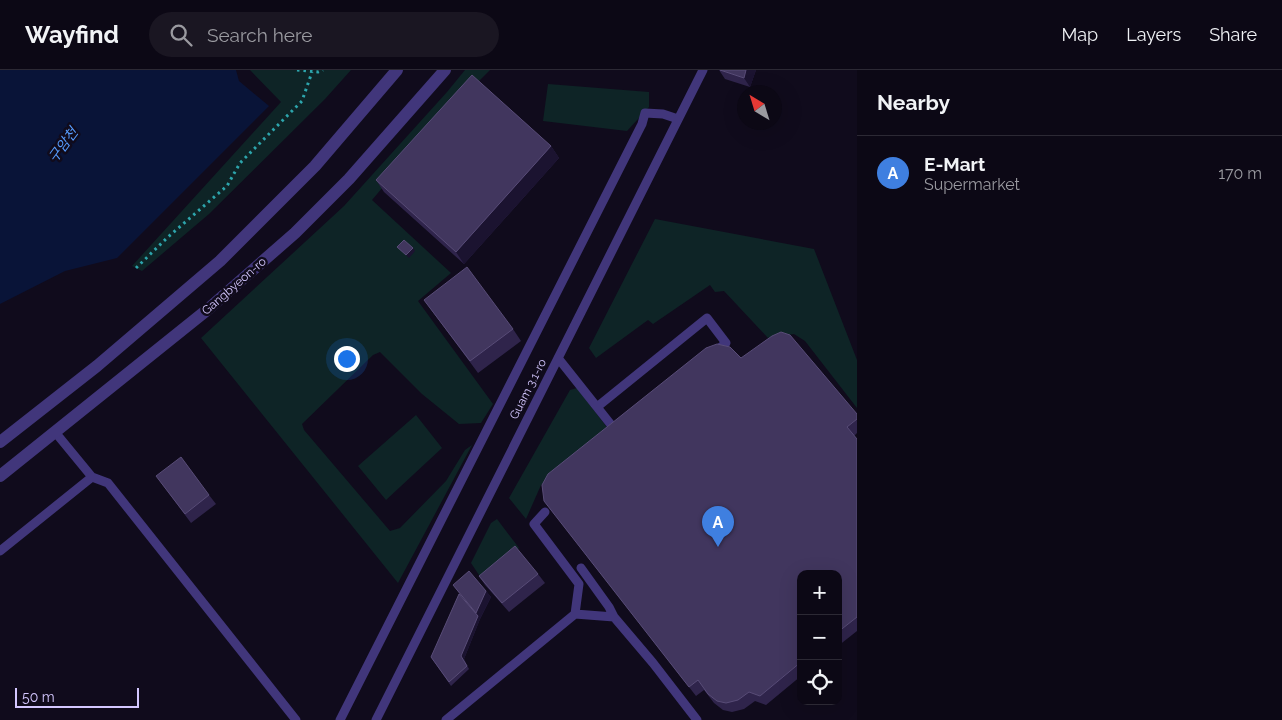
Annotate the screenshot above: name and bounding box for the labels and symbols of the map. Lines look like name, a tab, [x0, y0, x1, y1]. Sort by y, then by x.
north arrow	[737, 85, 782, 130]
water label: 구암천	[45, 124, 82, 165]
street label: Gangbyeon-ro	[199, 254, 269, 318]
your location	[334, 346, 360, 372]
street label: Guam 3.1-ro	[507, 356, 549, 422]
pin: A	[702, 506, 734, 547]
scale bar	[15, 685, 139, 708]

